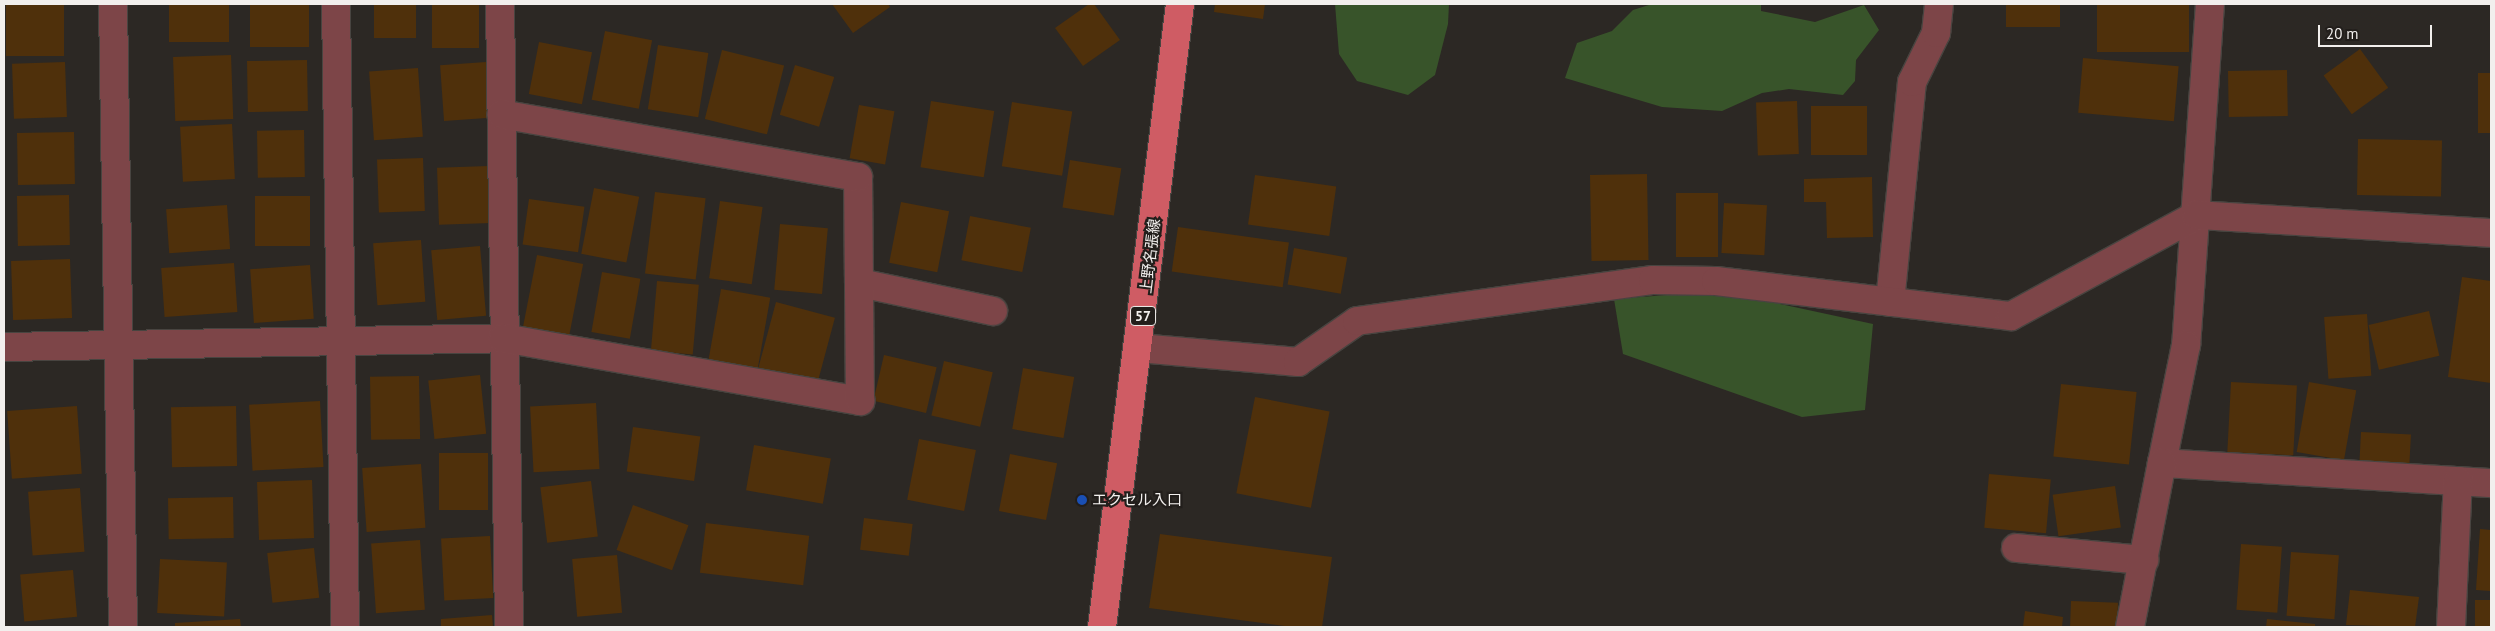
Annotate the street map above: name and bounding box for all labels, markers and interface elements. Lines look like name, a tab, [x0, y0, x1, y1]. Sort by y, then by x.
scale bar	[2320, 15, 2434, 47]
text: 20 m	[2326, 24, 2359, 43]
street label: 上野名張線	[1136, 218, 1164, 294]
road number: 57	[1129, 304, 1157, 328]
place label: エクセル入口	[1092, 491, 1182, 509]
marker: エクセル入口	[1076, 494, 1088, 506]

